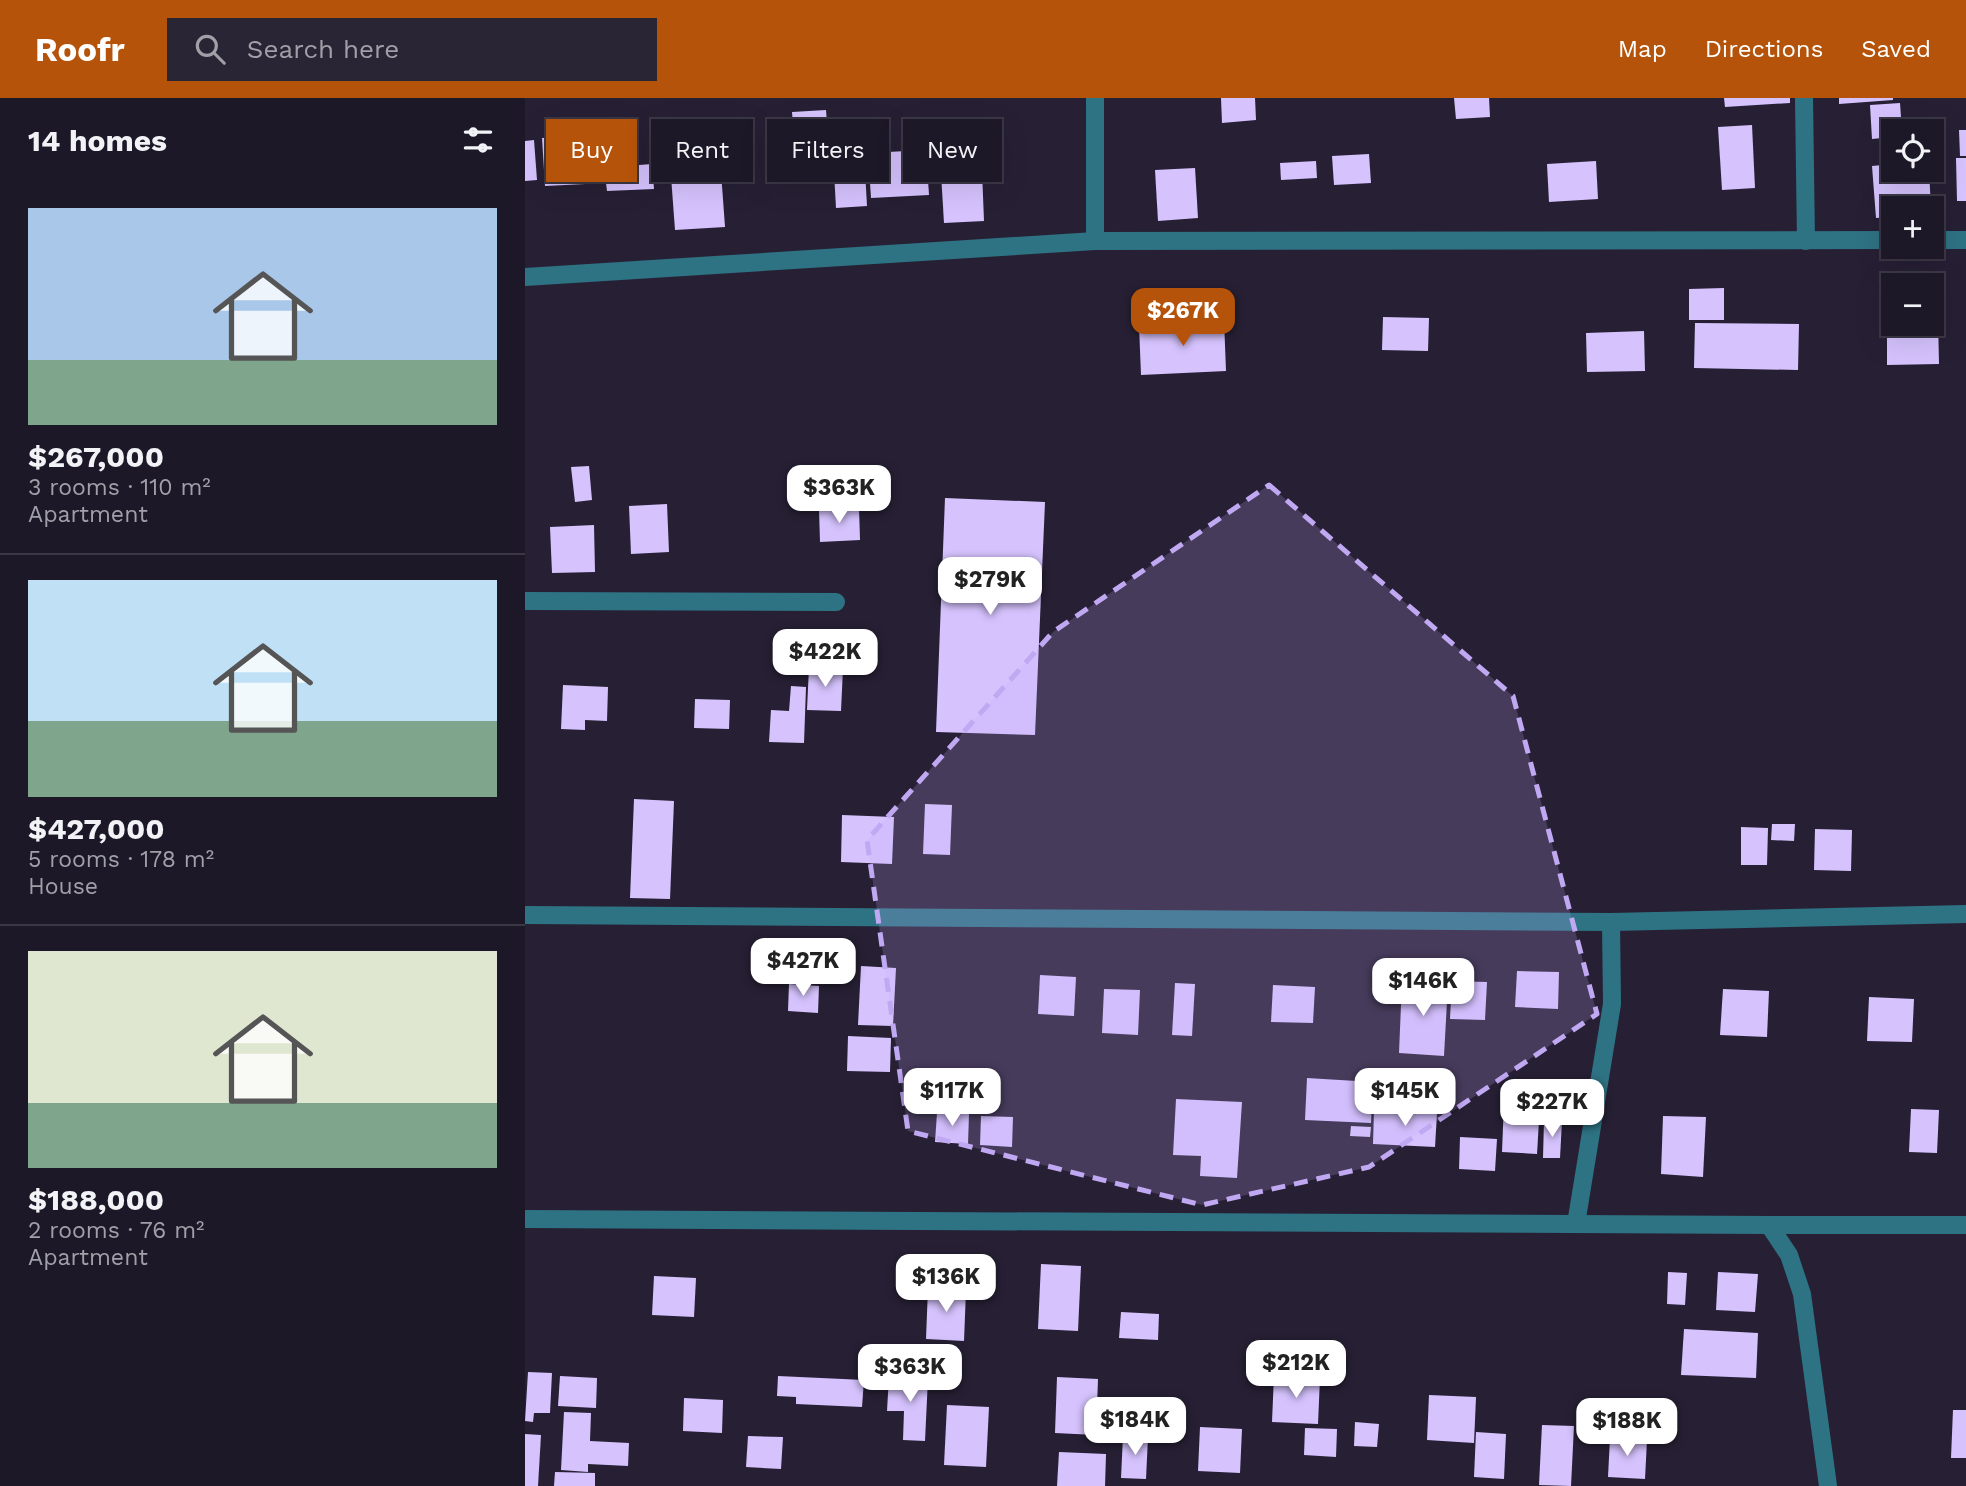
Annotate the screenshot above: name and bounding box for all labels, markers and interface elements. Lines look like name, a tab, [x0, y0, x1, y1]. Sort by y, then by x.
search box	[167, 18, 657, 81]
text: Roofr	[35, 30, 125, 69]
icon: search	[191, 30, 229, 68]
text: Search here	[247, 34, 399, 64]
text: Map	[1618, 35, 1667, 63]
text: Directions	[1705, 35, 1823, 63]
text: Saved	[1861, 35, 1931, 63]
chip: Buy	[546, 119, 637, 182]
chip: Rent	[651, 119, 753, 182]
chip: Filters	[767, 119, 889, 182]
chip: New	[903, 119, 1002, 182]
map controls	[1881, 119, 1944, 336]
button: locate	[1881, 119, 1944, 182]
icon: filters	[459, 121, 497, 159]
text: 14 homes	[28, 123, 167, 158]
button: +	[1881, 196, 1944, 259]
icon: home	[200, 253, 326, 379]
button: −	[1881, 273, 1944, 336]
pin: $267K	[1134, 288, 1232, 348]
text: $267K	[1147, 297, 1219, 324]
text: $267,000	[28, 439, 164, 474]
pin: $363K	[790, 466, 888, 525]
text: 3 rooms · 110 m²	[28, 474, 211, 501]
text: $363K	[803, 474, 875, 501]
text: Apartment	[28, 501, 148, 528]
pin: $279K	[941, 558, 1039, 617]
text: $279K	[954, 566, 1026, 593]
icon: home	[200, 625, 326, 751]
pin: $422K	[776, 630, 874, 689]
text: $422K	[789, 638, 861, 665]
text: $427,000	[28, 811, 165, 846]
text: 5 rooms · 178 m²	[28, 846, 214, 873]
text: House	[28, 873, 98, 900]
pin: $427K	[754, 939, 852, 998]
text: $427K	[767, 947, 839, 974]
pin: $146K	[1374, 958, 1472, 1018]
text: $146K	[1388, 967, 1458, 994]
icon: home	[200, 996, 326, 1122]
pin: $117K	[903, 1068, 1001, 1128]
pin: $145K	[1356, 1068, 1454, 1128]
text: $117K	[920, 1077, 984, 1104]
text: $145K	[1371, 1077, 1439, 1104]
pin: $227K	[1503, 1080, 1601, 1139]
text: $227K	[1516, 1088, 1588, 1115]
text: $188,000	[28, 1182, 164, 1217]
text: 2 rooms · 76 m²	[28, 1217, 204, 1244]
text: Apartment	[28, 1244, 148, 1271]
pin: $136K	[897, 1254, 995, 1314]
text: $136K	[912, 1263, 980, 1290]
pin: $212K	[1247, 1340, 1345, 1400]
pin: $363K	[861, 1344, 959, 1404]
text: $212K	[1262, 1349, 1330, 1376]
text: $363K	[874, 1353, 946, 1380]
pin: $184K	[1086, 1398, 1184, 1457]
pin: $188K	[1578, 1398, 1676, 1458]
text: $184K	[1100, 1406, 1170, 1433]
text: $188K	[1592, 1407, 1662, 1434]

